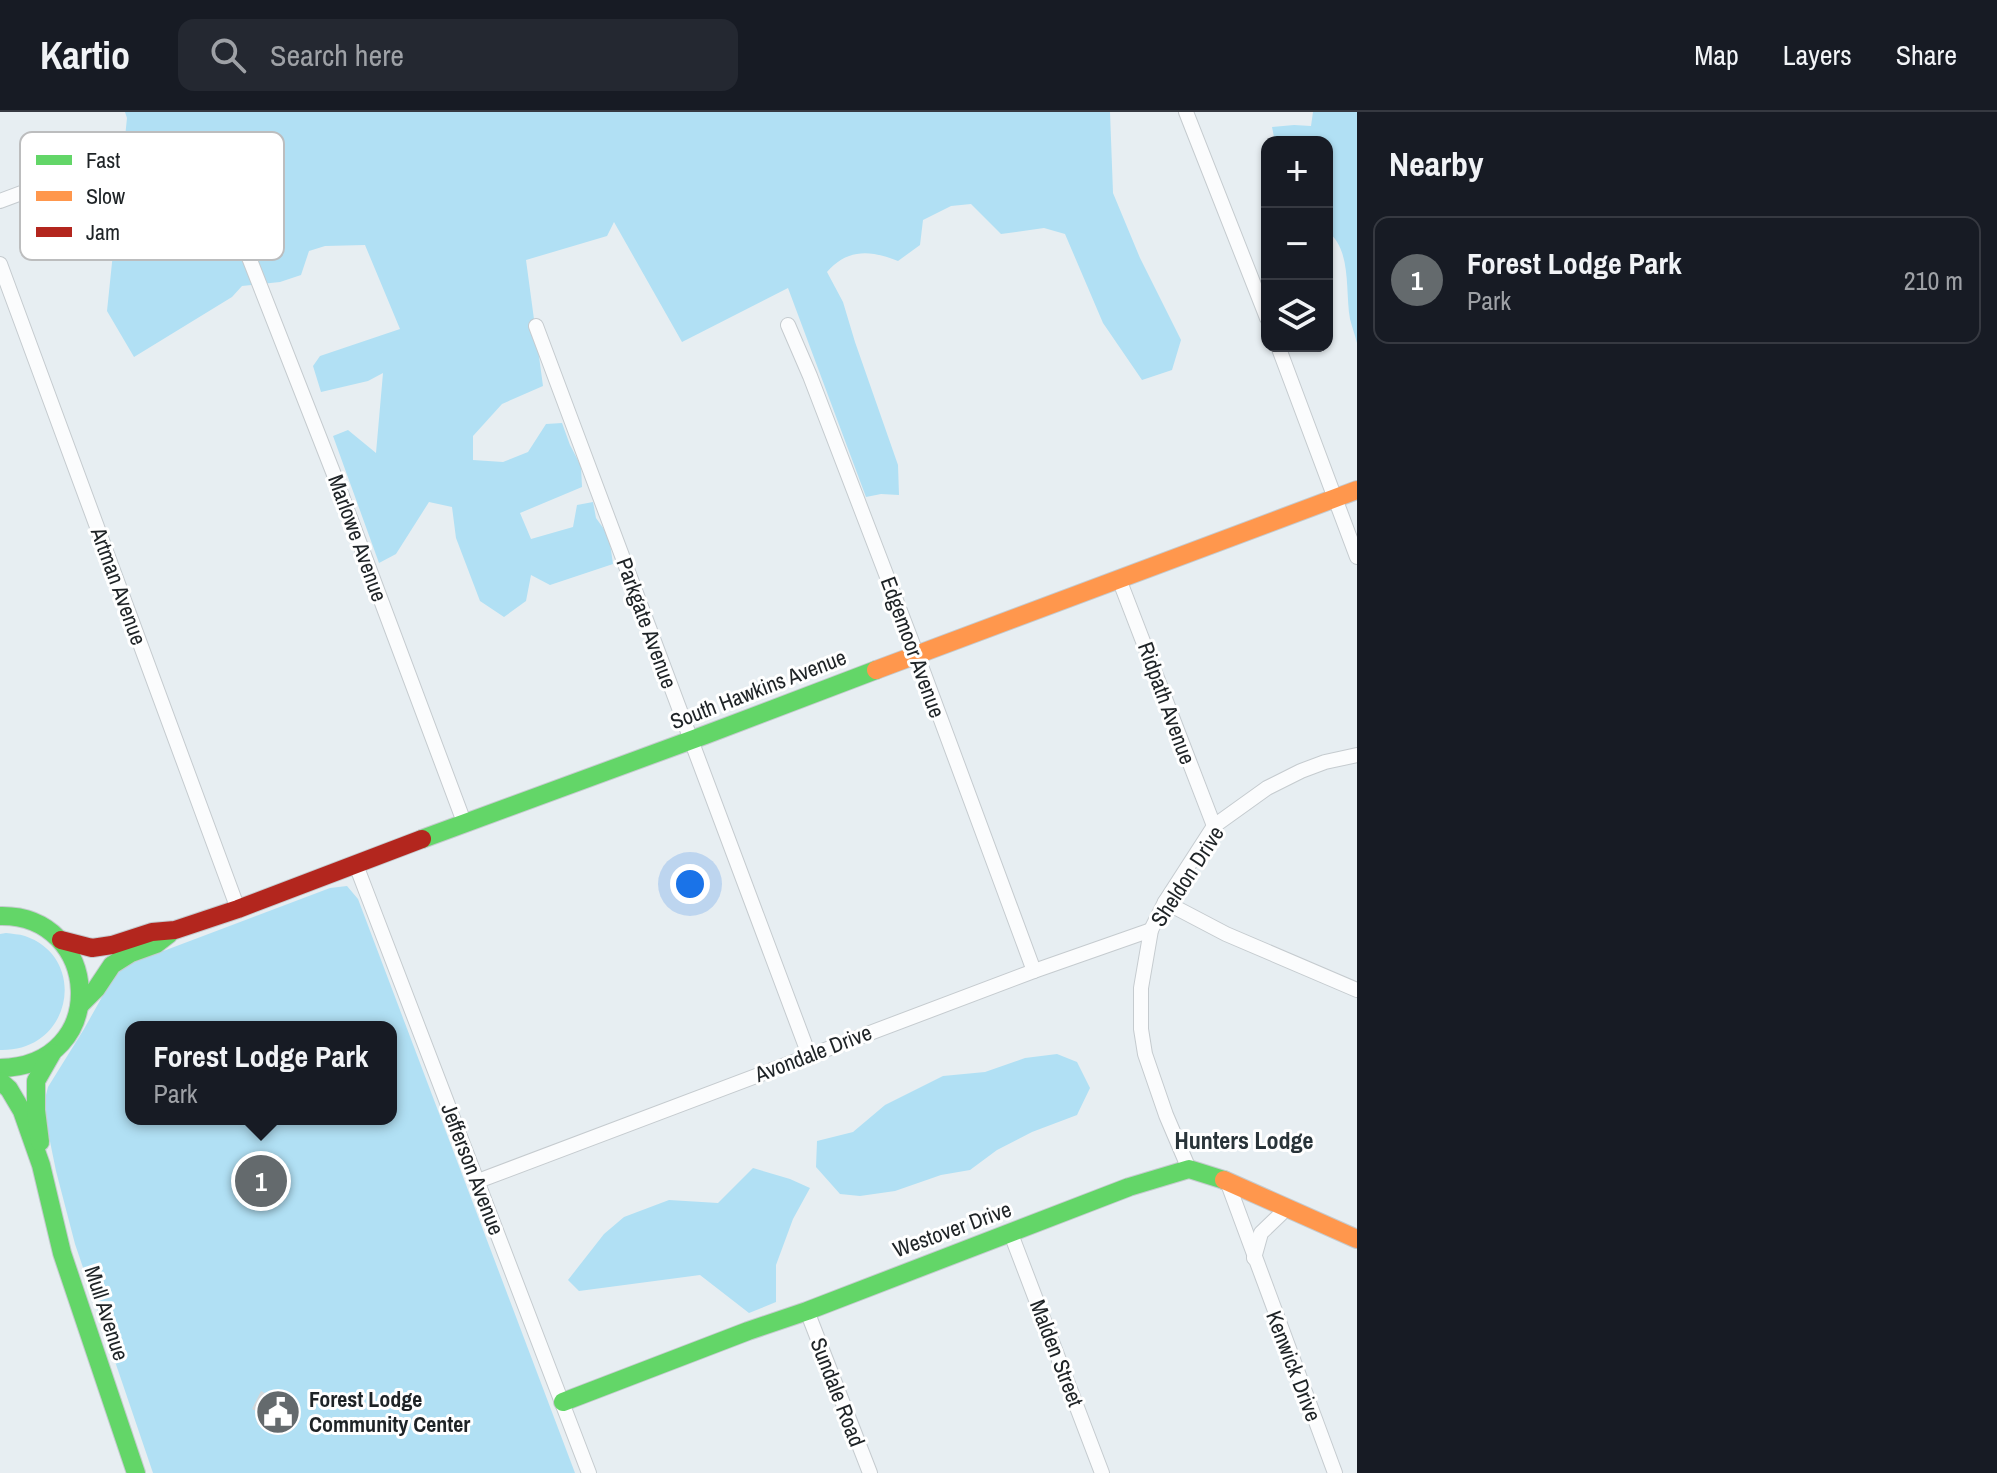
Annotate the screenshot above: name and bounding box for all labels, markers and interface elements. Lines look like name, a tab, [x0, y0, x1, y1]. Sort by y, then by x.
search box	[178, 19, 738, 91]
text: Kartio	[40, 30, 130, 81]
icon: search	[206, 33, 250, 77]
text: Search here	[270, 35, 404, 75]
text: Map	[1694, 36, 1739, 74]
text: Layers	[1783, 36, 1852, 74]
text: Share	[1896, 36, 1957, 74]
legend	[20, 132, 284, 260]
map controls	[1261, 136, 1333, 352]
button: +	[1261, 136, 1333, 208]
text: Nearby	[1389, 141, 1484, 187]
text: Fast	[86, 145, 120, 175]
text: Slow	[86, 181, 125, 211]
button: −	[1261, 208, 1333, 280]
text: Jam	[86, 217, 120, 247]
text: Forest Lodge Park	[1467, 243, 1682, 283]
text: 1	[1411, 263, 1423, 298]
text: 210 m	[1904, 263, 1963, 298]
button: layers	[1261, 280, 1333, 352]
text: Park	[1467, 283, 1511, 318]
street label: Marlowe Avenue	[321, 470, 395, 606]
street label: Artman Avenue	[84, 522, 154, 649]
street label: Parkgate Avenue	[609, 553, 685, 693]
street label: Edgemoor Avenue	[874, 572, 952, 722]
street label: Ridpath Avenue	[1131, 638, 1203, 768]
street label: South Hawkins Avenue	[666, 642, 850, 736]
street label: Sheldon Drive	[1143, 820, 1231, 932]
your location	[670, 864, 710, 904]
street label: Avondale Drive	[749, 1017, 876, 1089]
popup	[125, 1021, 397, 1125]
text: Forest Lodge Park	[154, 1036, 368, 1076]
text: Park	[154, 1076, 197, 1111]
street label: Jefferson Avenue	[434, 1099, 512, 1239]
district label: Hunters Lodge	[1175, 1124, 1313, 1156]
pin: 1	[235, 1151, 287, 1211]
street label: Westover Drive	[889, 1194, 1015, 1264]
street label: Mull Avenue	[78, 1262, 136, 1364]
street label: Malden Street	[1023, 1295, 1091, 1411]
street label: Kenwick Drive	[1259, 1306, 1329, 1426]
street label: Sundale Road	[804, 1333, 872, 1451]
place label: Forest Lodge Community Center	[309, 1384, 470, 1439]
public building icon: Forest Lodge Community Center	[254, 1388, 302, 1436]

